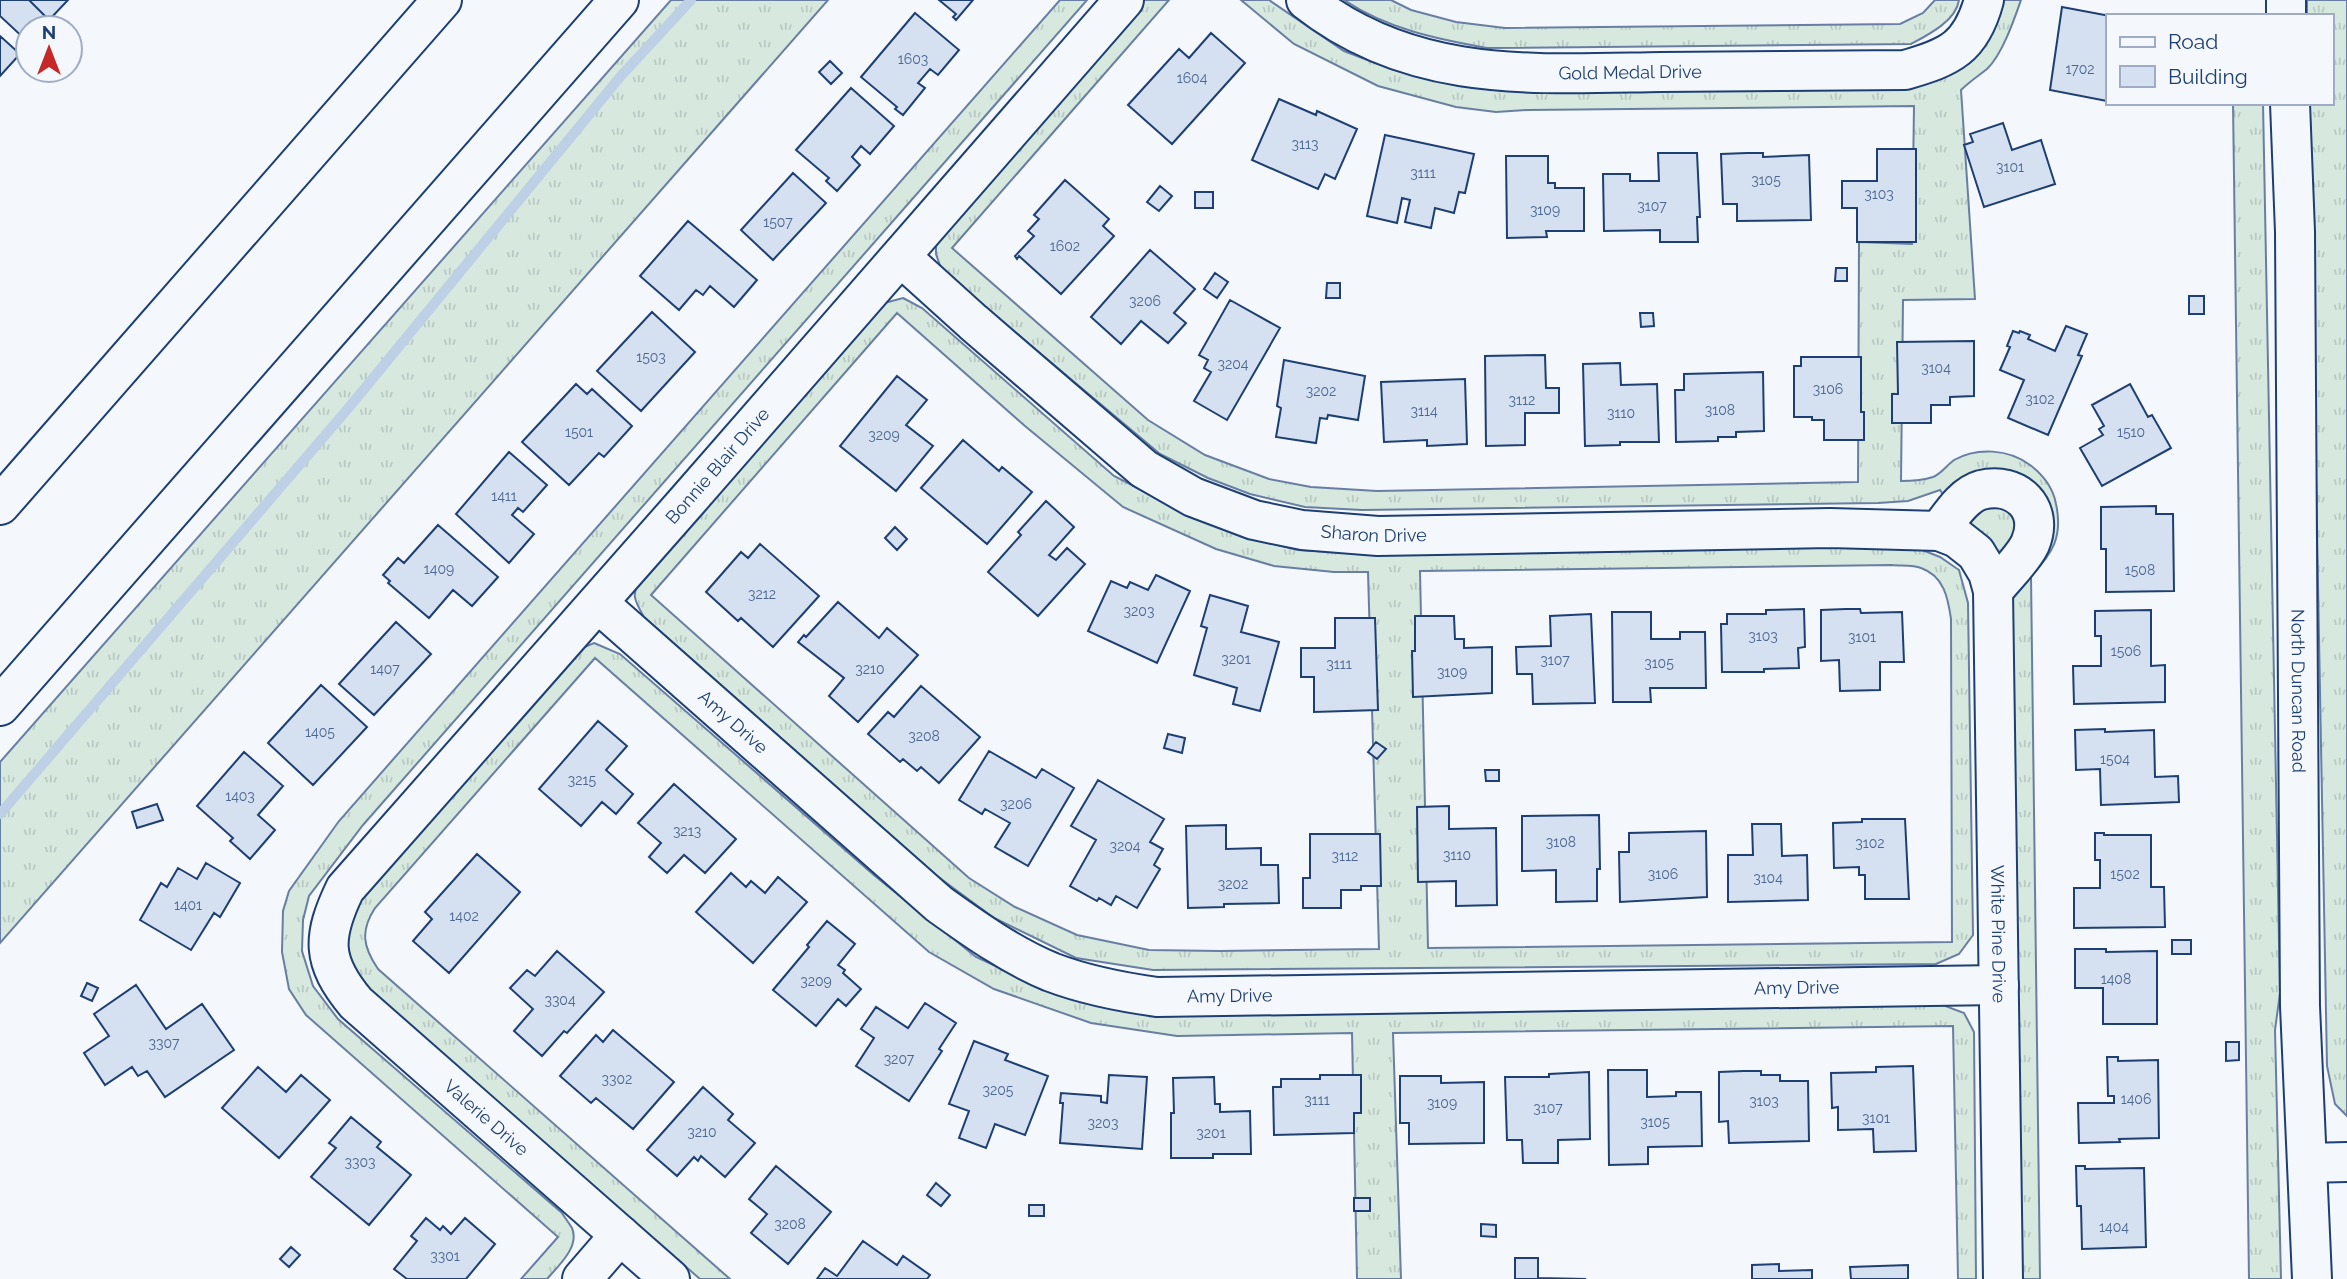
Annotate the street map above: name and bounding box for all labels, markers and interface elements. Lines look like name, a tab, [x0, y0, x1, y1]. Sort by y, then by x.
north arrow	[14, 14, 84, 84]
legend	[2106, 14, 2333, 105]
text: N	[42, 21, 56, 43]
text: Road	[2168, 29, 2218, 54]
house number: 1603	[898, 51, 928, 67]
street label: Gold Medal Drive	[1558, 61, 1702, 83]
house number: 1702	[2065, 61, 2095, 77]
text: Building	[2168, 64, 2248, 89]
house number: 1604	[1177, 70, 1208, 86]
house number: 3113	[1292, 136, 1318, 152]
house number: 3101	[1996, 159, 2024, 175]
house number: 3111	[1410, 165, 1436, 181]
house number: 3105	[1751, 172, 1781, 188]
house number: 3103	[1864, 186, 1894, 202]
house number: 3107	[1637, 198, 1667, 214]
house number: 3109	[1530, 202, 1560, 218]
house number: 1507	[763, 214, 793, 230]
house number: 1602	[1050, 238, 1080, 254]
house number: 3206	[1129, 293, 1161, 309]
house number: 1503	[636, 349, 666, 365]
house number: 3204	[1218, 356, 1249, 372]
house number: 3104	[1921, 360, 1951, 376]
house number: 3106	[1813, 381, 1843, 397]
house number: 3202	[1306, 383, 1336, 399]
house number: 3102	[2025, 391, 2055, 407]
house number: 3112	[1509, 392, 1535, 408]
house number: 3108	[1705, 402, 1735, 418]
street label: Bonnie Blair Drive	[661, 403, 774, 528]
house number: 3114	[1410, 403, 1438, 419]
house number: 3110	[1607, 405, 1635, 421]
house number: 1501	[565, 424, 593, 440]
house number: 1510	[2117, 424, 2145, 440]
house number: 3209	[868, 427, 900, 443]
house number: 1411	[491, 488, 517, 504]
street label: Sharon Drive	[1320, 521, 1427, 546]
house number: 1409	[424, 561, 454, 577]
house number: 1508	[2125, 562, 2155, 578]
house number: 3212	[748, 586, 776, 602]
house number: 3203	[1124, 603, 1154, 619]
street label: North Duncan Road	[2287, 609, 2309, 773]
house number: 3103	[1748, 628, 1778, 644]
house number: 3101	[1848, 629, 1876, 645]
house number: 1506	[2111, 643, 2141, 659]
house number: 3201	[1221, 651, 1251, 667]
house number: 3107	[1540, 652, 1570, 668]
house number: 3105	[1644, 655, 1674, 671]
house number: 3111	[1326, 656, 1352, 672]
house number: 1407	[370, 661, 400, 677]
house number: 3210	[855, 661, 885, 677]
house number: 3109	[1437, 664, 1467, 680]
street label: Amy Drive	[694, 686, 773, 758]
house number: 1405	[305, 724, 335, 740]
house number: 3208	[908, 728, 940, 744]
house number: 1504	[2100, 751, 2130, 767]
house number: 3215	[568, 772, 597, 788]
house number: 1403	[225, 788, 255, 804]
house number: 3206	[1000, 796, 1032, 812]
house number: 3213	[673, 823, 701, 839]
house number: 3108	[1546, 834, 1576, 850]
house number: 3102	[1855, 835, 1885, 851]
house number: 3204	[1110, 838, 1141, 854]
house number: 3110	[1443, 847, 1471, 863]
house number: 3112	[1332, 848, 1358, 864]
street label: White Pine Drive	[1987, 865, 2010, 1004]
house number: 3106	[1648, 866, 1678, 882]
house number: 1502	[2110, 866, 2140, 882]
house number: 3104	[1753, 870, 1783, 886]
house number: 3202	[1218, 876, 1248, 892]
house number: 1401	[174, 897, 202, 913]
house number: 1402	[449, 908, 479, 924]
house number: 1408	[2101, 971, 2131, 987]
house number: 3209	[800, 973, 832, 989]
street label: Amy Drive	[1754, 976, 1840, 998]
street label: Amy Drive	[1187, 984, 1273, 1007]
house number: 3304	[544, 992, 576, 1008]
house number: 3307	[149, 1035, 180, 1051]
house number: 3207	[884, 1051, 915, 1067]
house number: 3302	[602, 1071, 632, 1087]
street label: Valerie Drive	[440, 1075, 533, 1160]
house number: 3205	[983, 1082, 1014, 1098]
house number: 1406	[2121, 1091, 2151, 1107]
house number: 3111	[1304, 1092, 1330, 1108]
house number: 3103	[1749, 1093, 1779, 1109]
house number: 3109	[1427, 1095, 1457, 1111]
house number: 3107	[1533, 1100, 1563, 1116]
house number: 3101	[1862, 1110, 1890, 1126]
house number: 3105	[1640, 1114, 1670, 1130]
house number: 3203	[1088, 1115, 1118, 1131]
house number: 3210	[687, 1124, 717, 1140]
house number: 3201	[1196, 1125, 1226, 1141]
house number: 3303	[345, 1154, 376, 1170]
house number: 3208	[774, 1216, 806, 1232]
house number: 1404	[2099, 1219, 2129, 1235]
house number: 3301	[430, 1248, 460, 1264]

